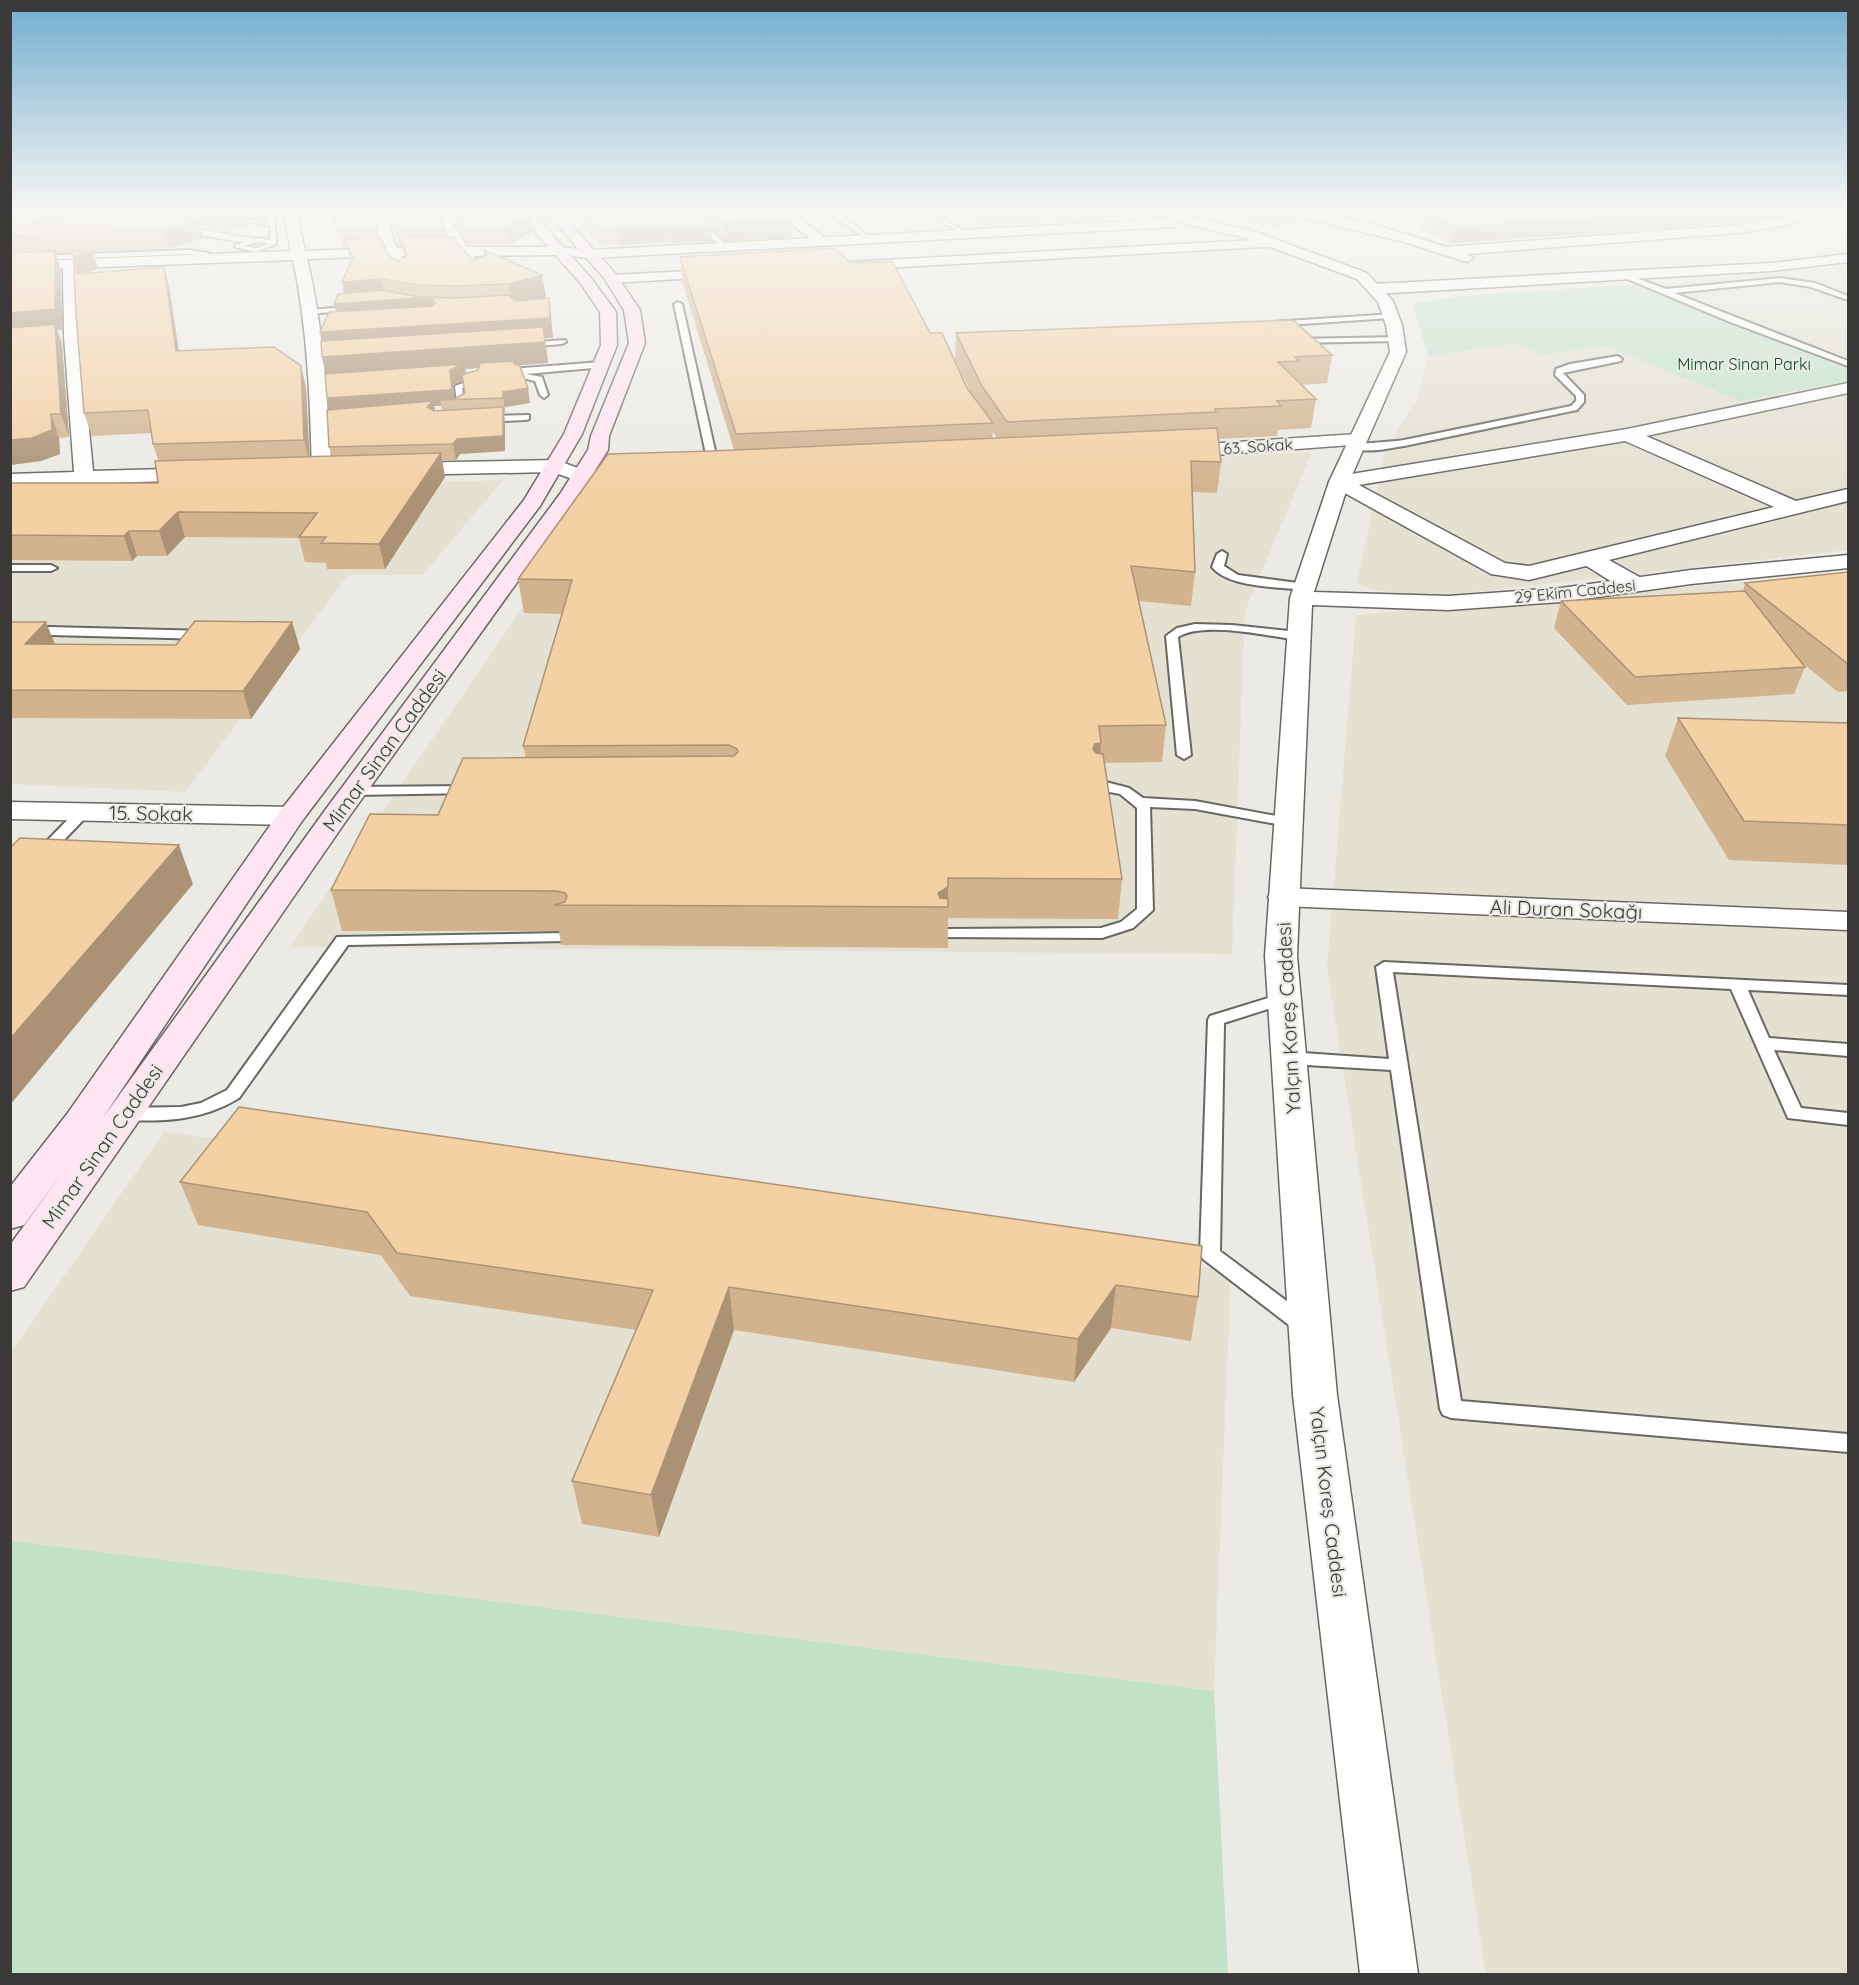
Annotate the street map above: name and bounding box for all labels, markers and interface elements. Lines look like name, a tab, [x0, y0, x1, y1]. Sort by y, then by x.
park label: Mimar Sinan Parkı	[1677, 354, 1811, 374]
street label: 63. Sokak	[1223, 434, 1293, 458]
street label: 29 Ekim Caddesi	[1513, 575, 1637, 607]
street label: Mimar Sinan Caddesi	[317, 664, 451, 836]
street label: 15. Sokak	[109, 800, 193, 826]
street label: Ali Duran Sokağı	[1489, 894, 1643, 924]
street label: Yalçın Koreş Caddesi	[1270, 922, 1306, 1114]
street label: Mimar Sinan Caddesi	[36, 1059, 168, 1233]
street label: Yalçın Koreş Caddesi	[1305, 1405, 1353, 1599]

